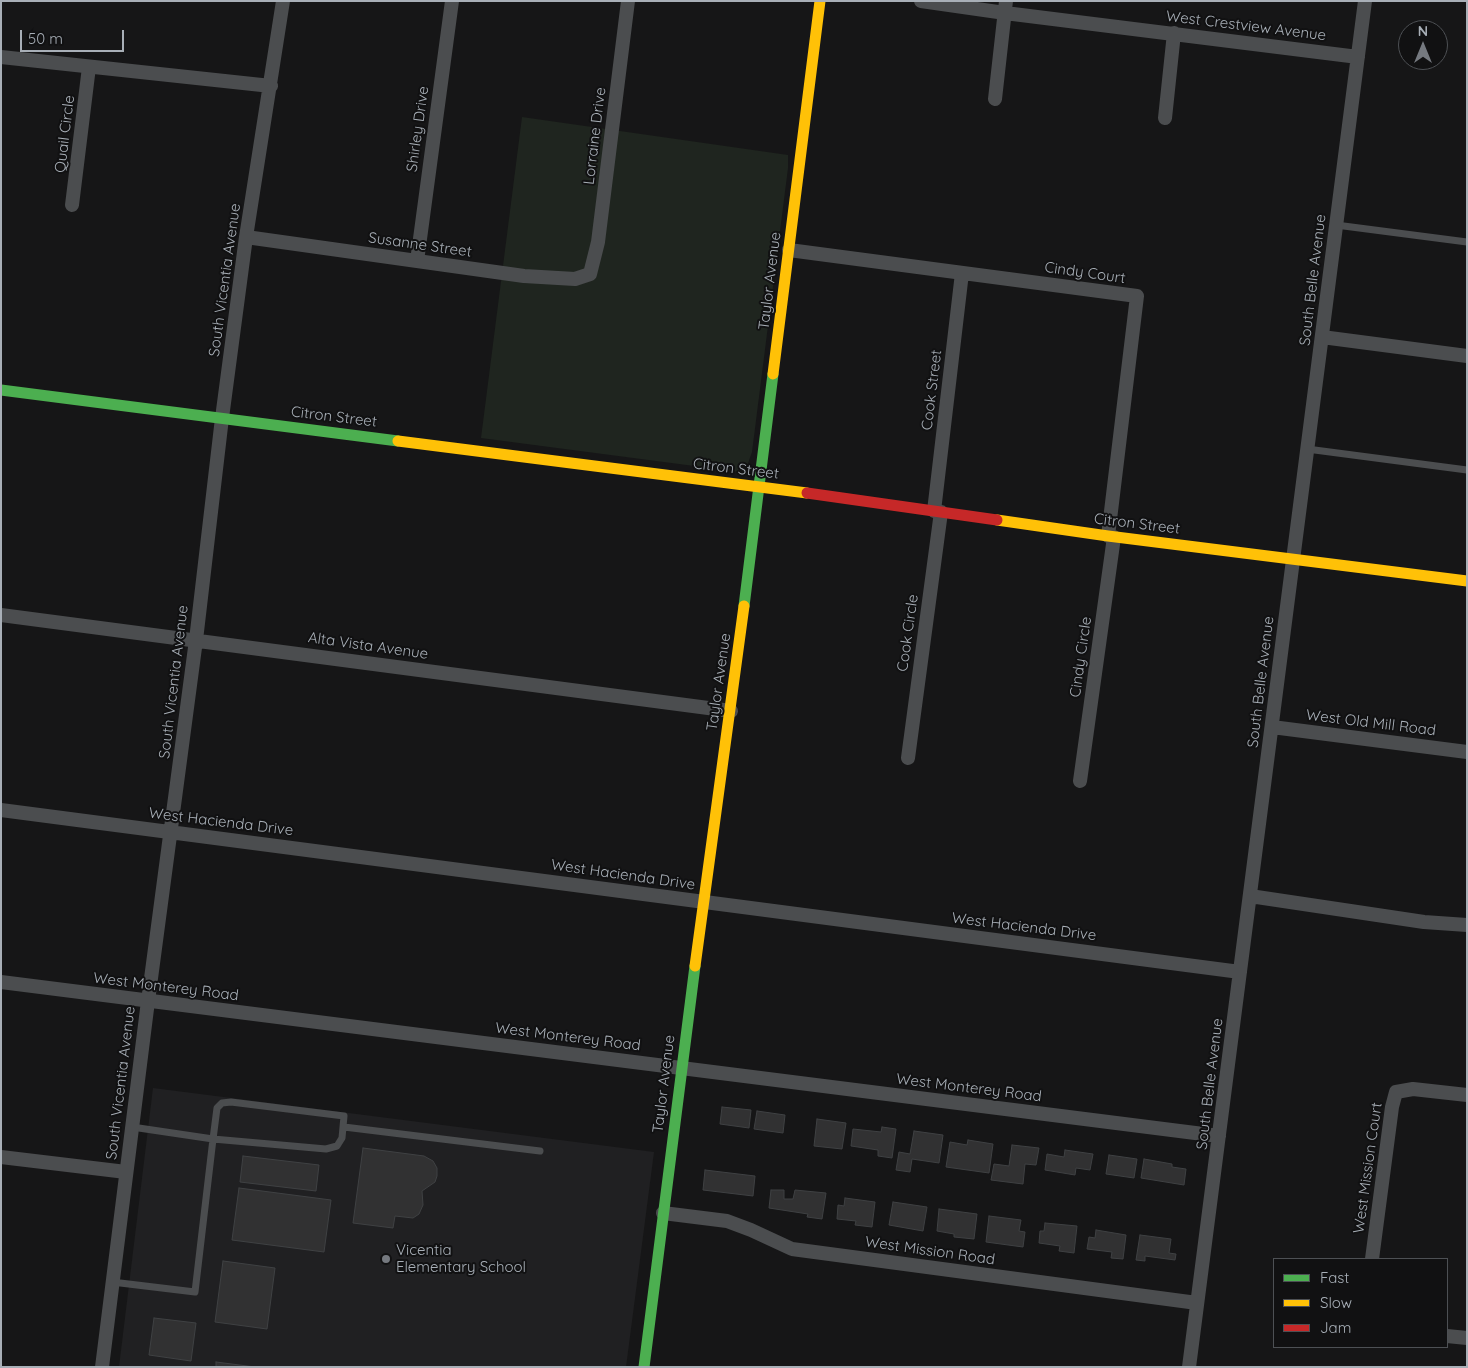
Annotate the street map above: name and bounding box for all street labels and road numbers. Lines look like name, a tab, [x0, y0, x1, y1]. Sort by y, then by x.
street label: West Crestview Avenue	[1165, 7, 1327, 45]
street label: Shirley Drive	[403, 85, 433, 173]
street label: Lorraine Drive	[580, 86, 610, 186]
street label: Quail Circle	[51, 94, 79, 174]
street label: South Vicentia Avenue	[205, 202, 245, 358]
street label: South Belle Avenue	[1296, 213, 1330, 347]
street label: Susanne Street	[367, 229, 473, 261]
street label: Taylor Avenue	[755, 231, 785, 331]
street label: Cindy Court	[1043, 258, 1127, 288]
street label: Cook Street	[918, 349, 946, 431]
street label: Citron Street	[290, 403, 378, 431]
street label: Citron Street	[692, 455, 780, 483]
street label: Citron Street	[1093, 510, 1181, 538]
street label: Cook Circle	[894, 593, 922, 673]
street label: South Vicentia Avenue	[156, 604, 192, 760]
street label: Cindy Circle	[1066, 615, 1096, 699]
street label: South Belle Avenue	[1244, 615, 1278, 749]
street label: Alta Vista Avenue	[307, 629, 429, 663]
street label: Taylor Avenue	[703, 632, 735, 732]
street label: West Old Mill Road	[1305, 706, 1437, 740]
street label: West Hacienda Drive	[148, 804, 294, 840]
street label: West Hacienda Drive	[550, 856, 696, 894]
street label: West Hacienda Drive	[951, 909, 1097, 945]
street label: West Monterey Road	[92, 969, 240, 1005]
street label: South Vicentia Avenue	[103, 1005, 139, 1161]
street label: South Belle Avenue	[1193, 1017, 1227, 1151]
street label: West Monterey Road	[494, 1019, 642, 1055]
street label: Taylor Avenue	[649, 1034, 679, 1134]
street label: West Monterey Road	[895, 1070, 1043, 1106]
street label: West Mission Court	[1350, 1101, 1386, 1235]
street label: West Mission Road	[864, 1233, 996, 1269]

